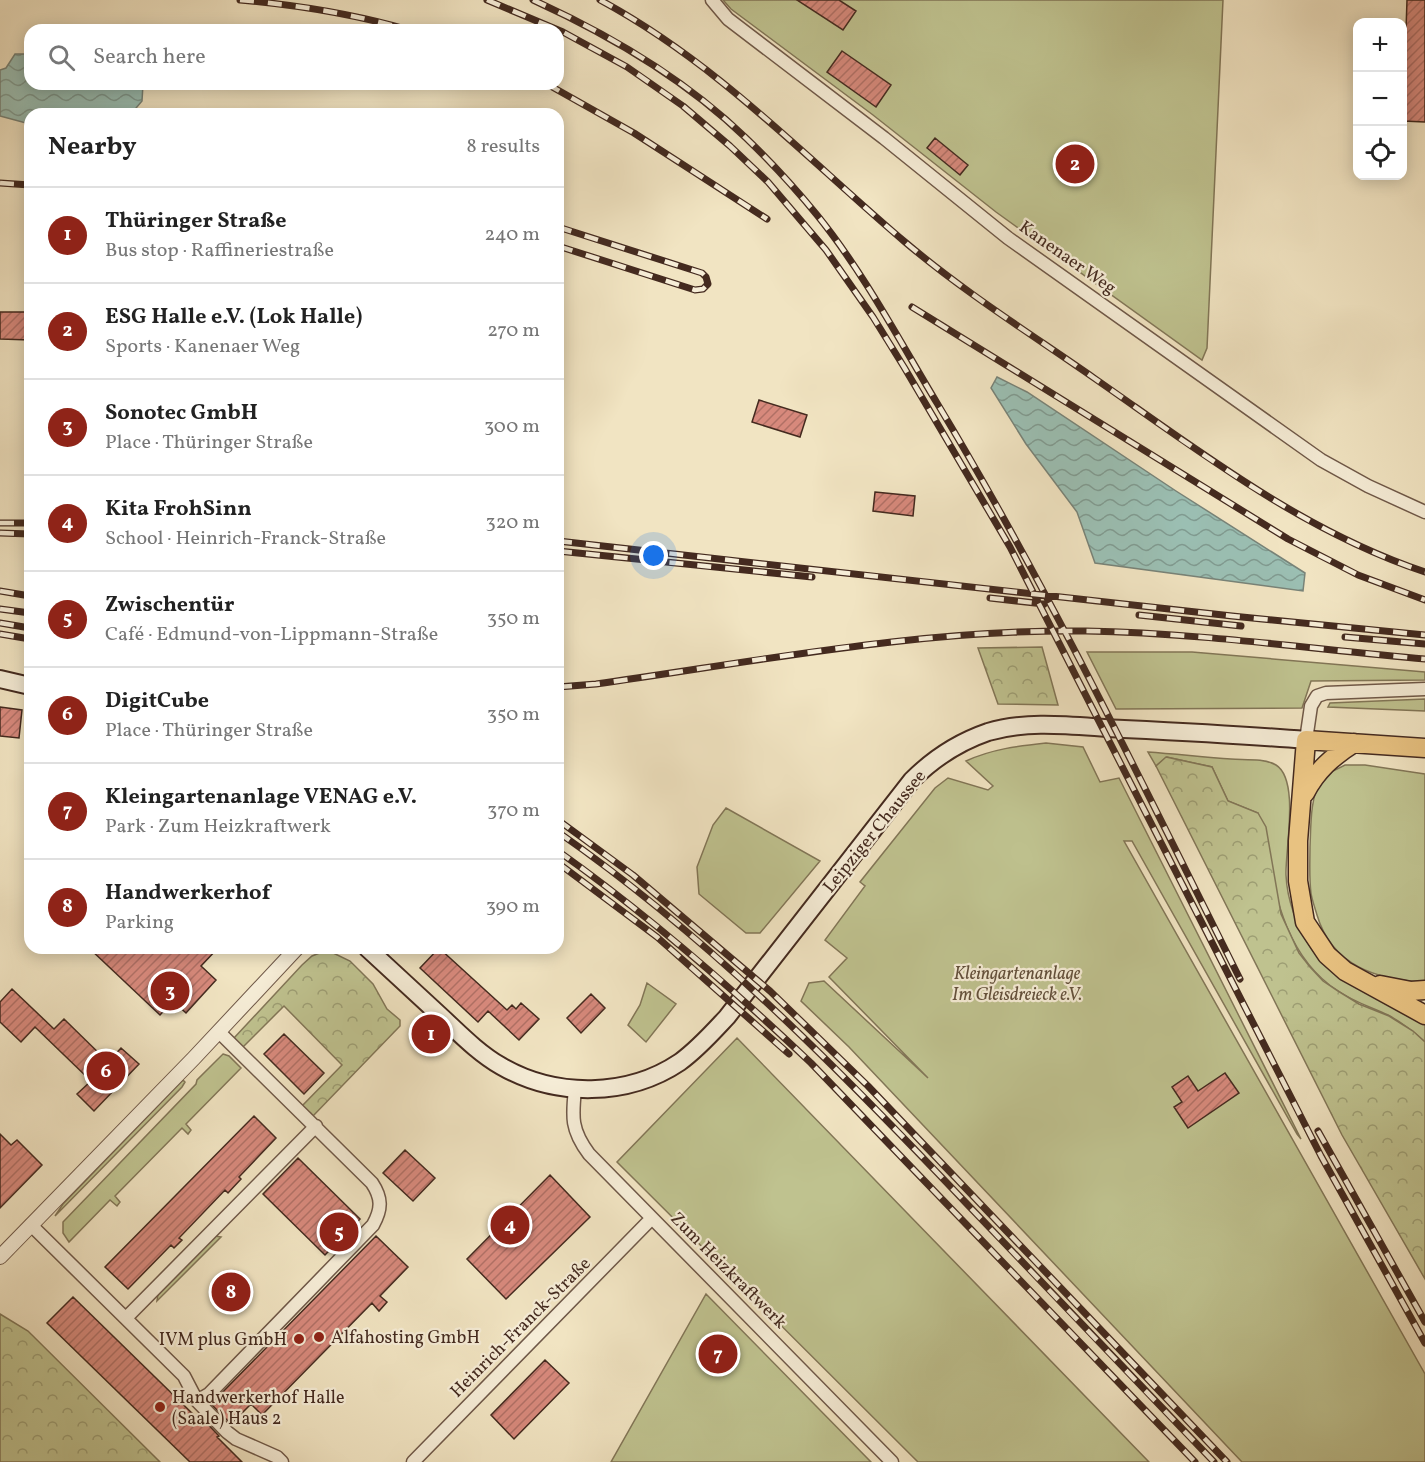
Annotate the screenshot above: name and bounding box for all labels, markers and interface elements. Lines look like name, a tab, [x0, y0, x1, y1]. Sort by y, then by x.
map controls	[1353, 18, 1407, 180]
button: +	[1353, 18, 1407, 72]
search box	[24, 24, 564, 90]
icon: search	[45, 41, 78, 74]
text: Search here	[93, 42, 206, 73]
button: −	[1353, 72, 1407, 126]
button: locate	[1353, 126, 1407, 180]
text: Nearby	[48, 129, 137, 165]
text: 8 results	[467, 133, 540, 161]
pin: 2	[1056, 142, 1094, 186]
text: Thüringer Straße	[105, 206, 287, 237]
street label: Kanenaer Weg	[1013, 215, 1121, 301]
text: 1	[63, 221, 72, 249]
text: 240 m	[485, 221, 540, 249]
text: Bus stop · Raffineriestraße	[105, 237, 334, 265]
text: ESG Halle e.V. (Lok Halle)	[105, 302, 362, 333]
text: 2	[62, 317, 73, 345]
text: 270 m	[487, 317, 540, 345]
text: Sports · Kanenaer Weg	[105, 333, 300, 361]
text: Sonotec GmbH	[105, 398, 258, 429]
text: 3	[62, 413, 73, 441]
text: 300 m	[484, 413, 540, 441]
text: Place · Thüringer Straße	[105, 429, 313, 457]
text: Kita FrohSinn	[105, 494, 252, 525]
text: 4	[61, 509, 74, 537]
text: 320 m	[485, 509, 540, 537]
text: School · Heinrich-Franck-Straße	[105, 525, 386, 553]
your location	[639, 541, 668, 570]
text: Zwischentür	[105, 590, 234, 621]
text: 5	[63, 605, 72, 633]
text: 350 m	[487, 605, 540, 633]
text: Café · Edmund-von-Lippmann-Straße	[105, 621, 438, 649]
text: DigitCube	[105, 686, 209, 717]
text: 6	[62, 701, 73, 729]
text: 350 m	[487, 701, 540, 729]
text: Place · Thüringer Straße	[105, 717, 313, 745]
street label: Leipziger Chaussee	[818, 765, 933, 899]
text: Kleingartenanlage VENAG e.V.	[105, 782, 417, 813]
text: 7	[63, 797, 72, 825]
text: 370 m	[487, 797, 540, 825]
text: Park · Zum Heizkraftwerk	[105, 813, 331, 841]
text: Handwerkerhof	[105, 878, 270, 909]
text: 8	[62, 893, 73, 921]
text: 390 m	[486, 893, 540, 921]
text: Parking	[105, 909, 174, 937]
park label: Kleingartenanlage Im Gleisdreieck e.V.	[952, 962, 1082, 1008]
pin: 3	[150, 968, 190, 1014]
pin: 1	[412, 1012, 450, 1056]
pin: 6	[86, 1048, 126, 1094]
pin: 4	[490, 1202, 530, 1248]
street label: Zum Heizkraftwerk	[664, 1207, 792, 1335]
pin: 5	[320, 1210, 358, 1254]
street label: Heinrich-Franck-Straße	[445, 1252, 597, 1404]
pin: 8	[212, 1270, 250, 1314]
place label: Alfahosting GmbH	[331, 1326, 480, 1351]
place label: IVM plus GmbH	[159, 1328, 287, 1353]
marker: Alfahosting GmbH	[312, 1330, 326, 1344]
marker: IVM plus GmbH	[292, 1332, 306, 1346]
pin: 7	[698, 1332, 738, 1376]
place label: Handwerkerhof Halle (Saale) Haus 2	[172, 1386, 345, 1432]
marker: Handwerkerhof Halle (Saale) Haus 2	[153, 1400, 167, 1414]

